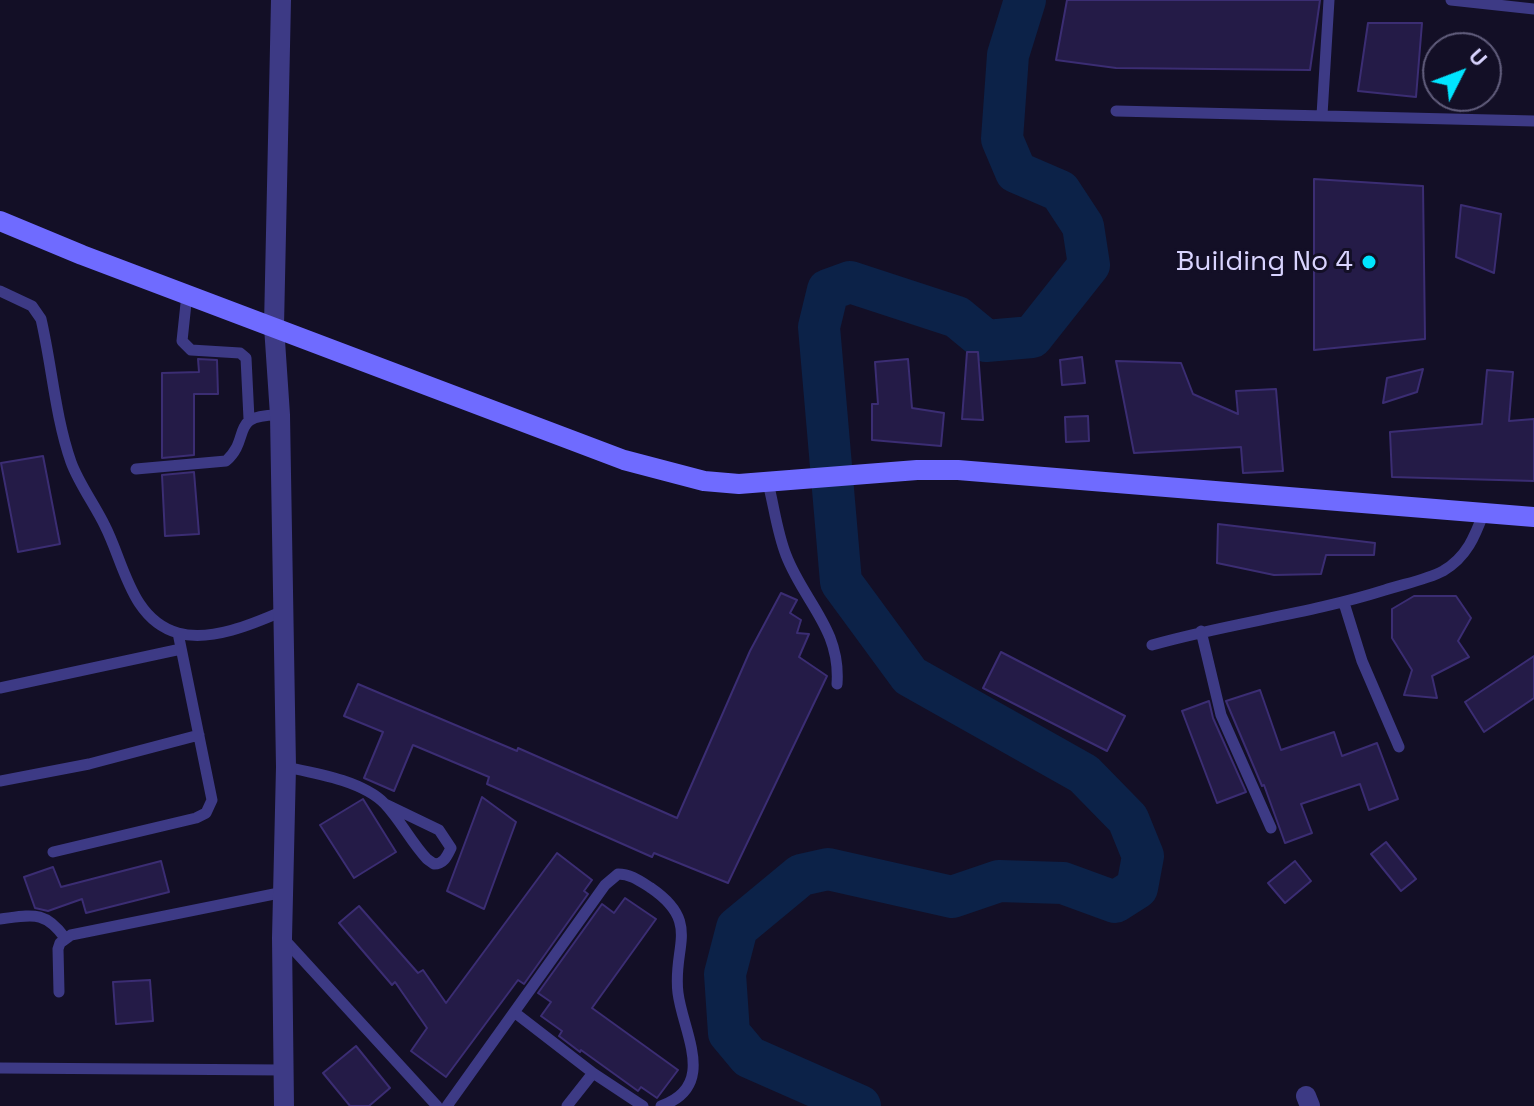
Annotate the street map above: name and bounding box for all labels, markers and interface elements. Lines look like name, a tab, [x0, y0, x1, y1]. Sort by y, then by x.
north arrow	[1422, 32, 1502, 112]
text: U	[1463, 42, 1494, 72]
place label: Building No 4	[1176, 245, 1353, 279]
marker: Building No 4	[1360, 253, 1378, 271]

